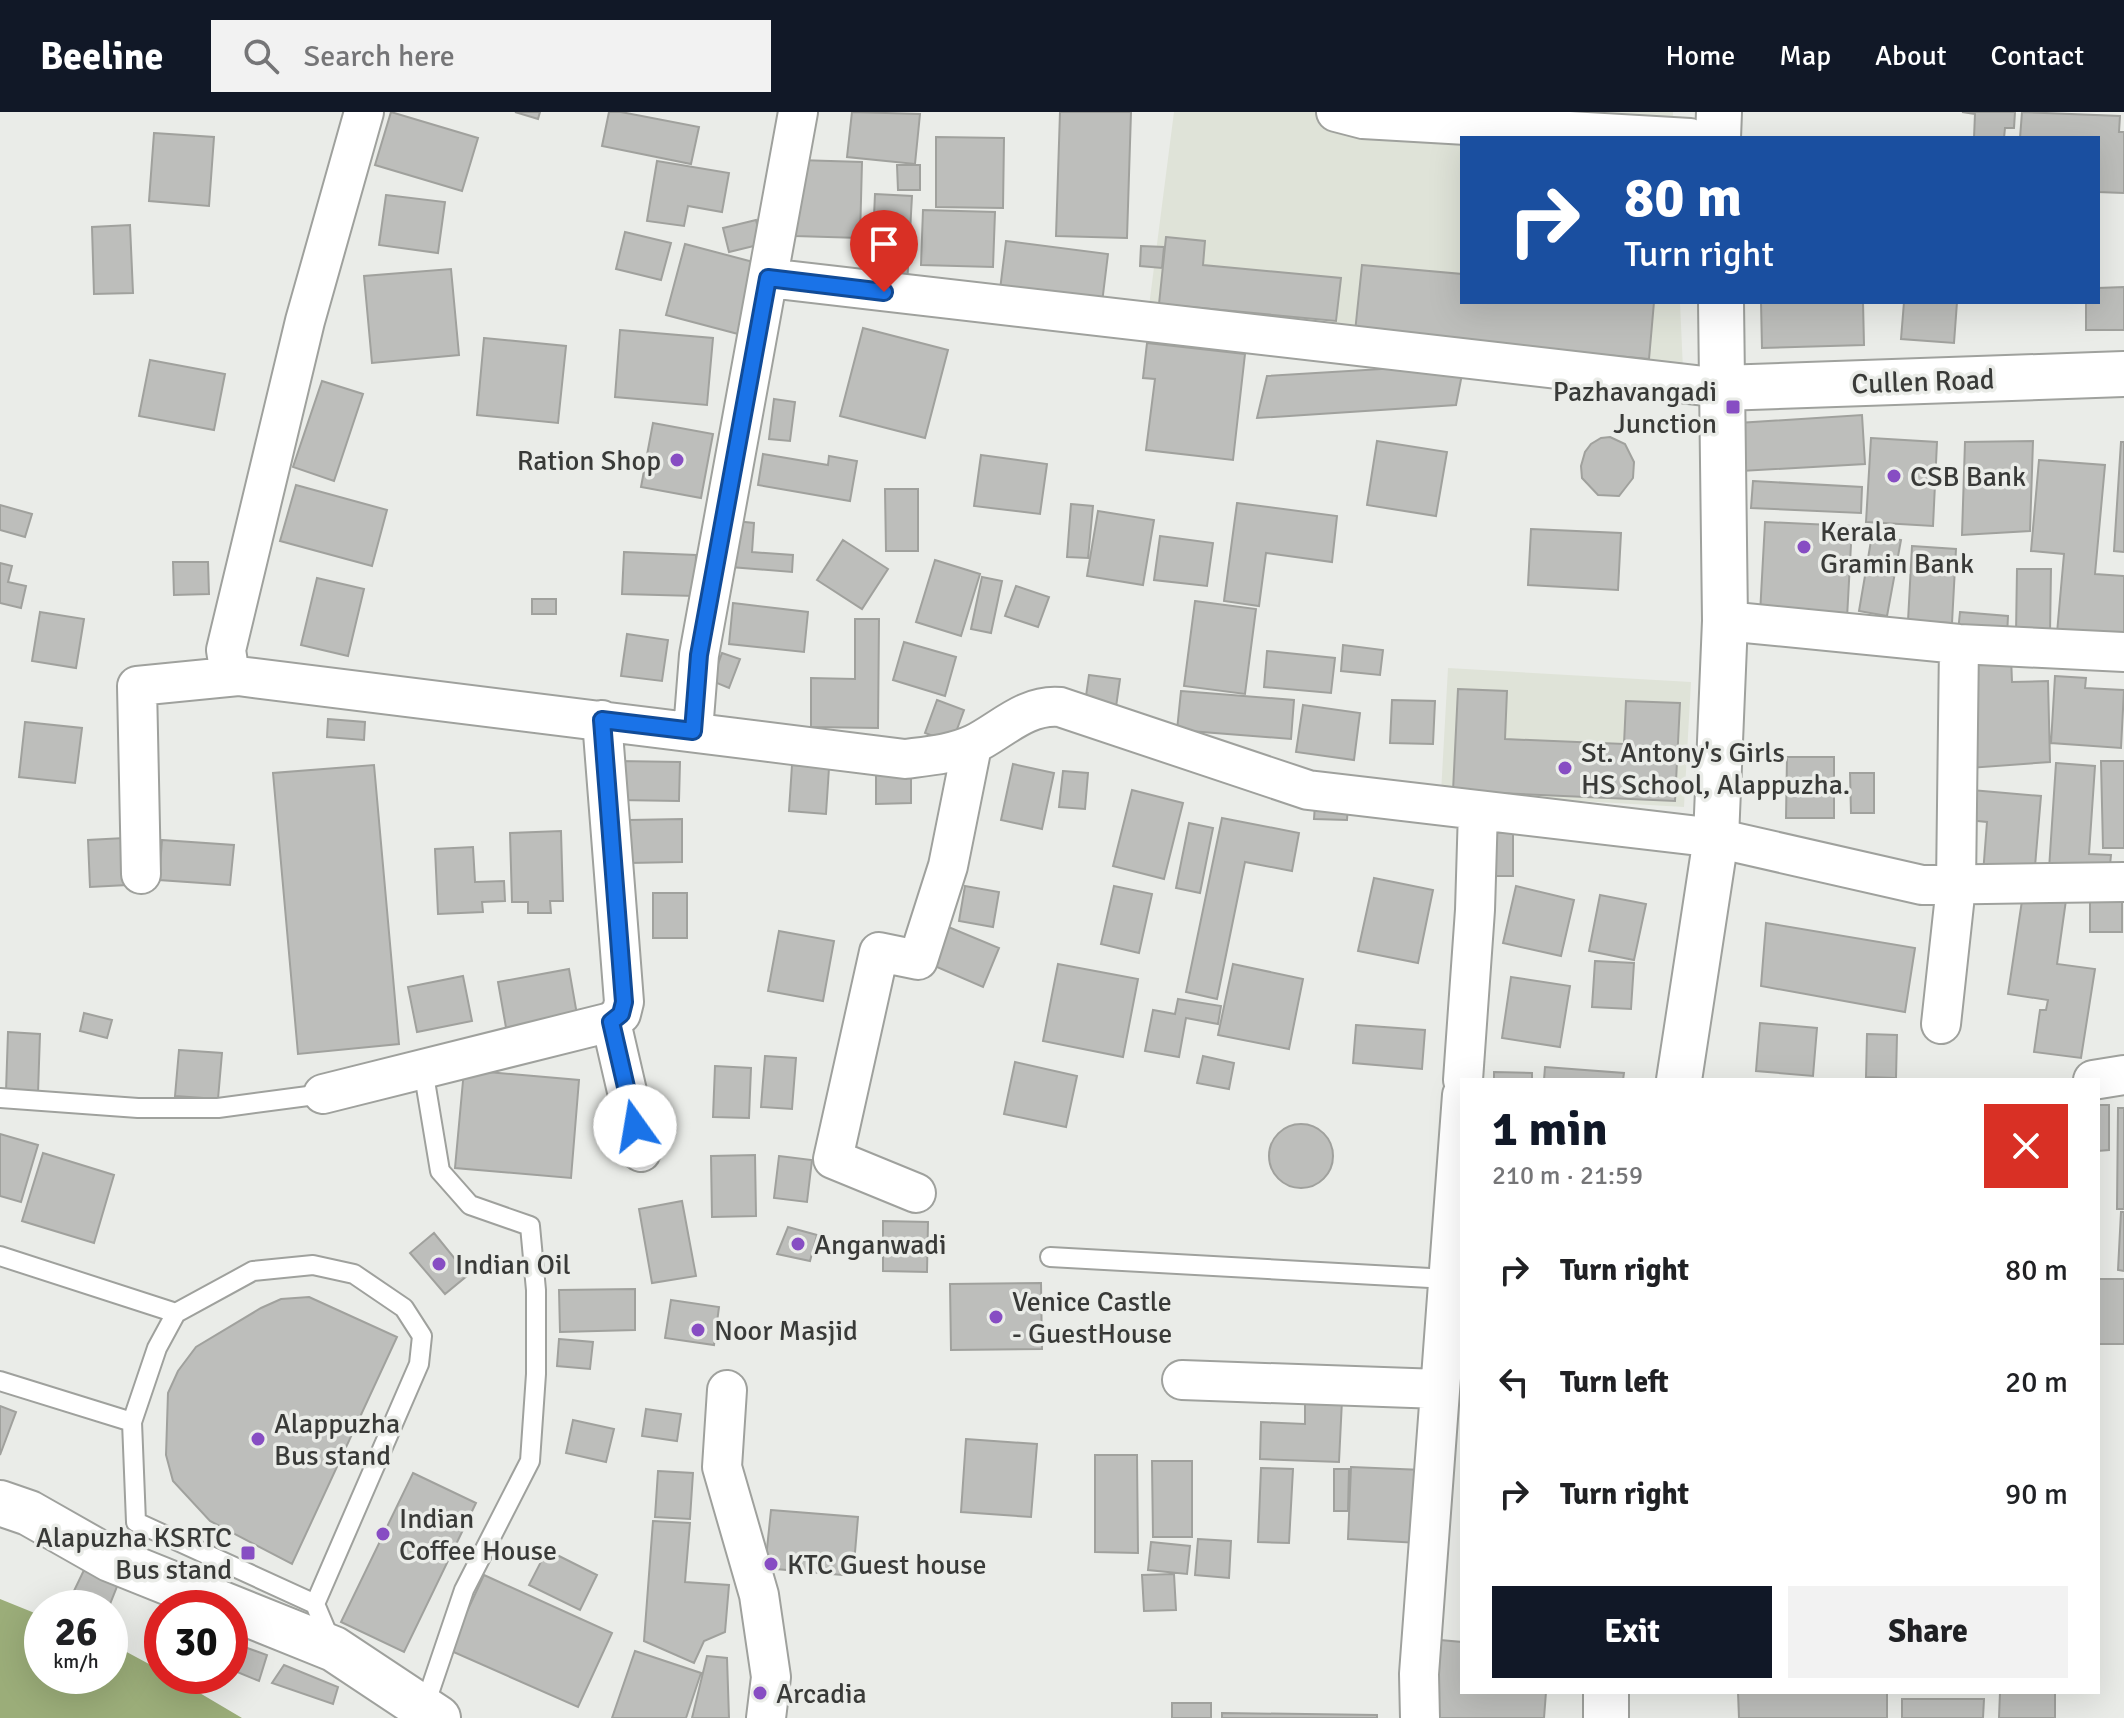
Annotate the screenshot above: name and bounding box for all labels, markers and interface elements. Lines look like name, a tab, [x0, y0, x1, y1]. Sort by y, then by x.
search box	[211, 20, 771, 92]
text: Beeline	[40, 33, 163, 80]
icon: search	[239, 34, 283, 78]
text: Search here	[303, 38, 455, 75]
text: Home	[1666, 39, 1735, 73]
text: Map	[1779, 39, 1831, 73]
text: About	[1875, 39, 1947, 73]
text: Contact	[1991, 39, 2084, 73]
text: 80 m	[1624, 163, 1742, 232]
icon: right	[1492, 168, 1596, 272]
pin	[850, 210, 918, 292]
icon: arrive	[862, 222, 906, 266]
text: Turn right	[1624, 232, 1774, 277]
street label: Cullen Road	[1851, 363, 1995, 401]
place label: Pazhavangadi Junction	[1553, 375, 1717, 441]
marker: Pazhavangadi Junction	[1724, 398, 1742, 416]
place label: Ration Shop	[517, 444, 661, 478]
marker: Ration Shop	[668, 451, 686, 469]
place label: CSB Bank	[1910, 460, 2026, 494]
marker: CSB Bank	[1885, 467, 1903, 485]
place label: Kerala Gramin Bank	[1820, 515, 1974, 581]
marker: Kerala Gramin Bank	[1795, 538, 1813, 556]
place label: St. Antony's Girls HS School, Alappuzha.	[1581, 736, 1850, 802]
marker: St. Antony's Girls HS School, Alappuzha.	[1556, 759, 1574, 777]
position arrow	[593, 1084, 677, 1168]
text: 1 min	[1492, 1100, 1608, 1159]
button: close	[1984, 1104, 2068, 1188]
text: 210 m · 21:59	[1492, 1160, 1643, 1192]
place label: Anganwadi	[814, 1228, 947, 1262]
marker: Anganwadi	[789, 1235, 807, 1253]
place label: Indian Oil	[455, 1248, 571, 1282]
icon: right	[1492, 1248, 1536, 1292]
text: Turn right	[1560, 1252, 1689, 1289]
text: 80 m	[2005, 1252, 2068, 1289]
marker: Indian Oil	[430, 1255, 448, 1273]
place label: Venice Castle - GuestHouse	[1012, 1285, 1172, 1351]
marker: Venice Castle - GuestHouse	[987, 1308, 1005, 1326]
place label: Noor Masjid	[714, 1314, 858, 1348]
marker: Noor Masjid	[689, 1321, 707, 1339]
icon: left	[1492, 1360, 1536, 1404]
text: Turn left	[1560, 1364, 1669, 1401]
text: 20 m	[2005, 1364, 2068, 1401]
place label: Alappuzha Bus stand	[274, 1407, 400, 1473]
marker: Alappuzha Bus stand	[249, 1430, 267, 1448]
icon: right	[1492, 1472, 1536, 1516]
text: Turn right	[1560, 1476, 1689, 1513]
text: 90 m	[2005, 1476, 2068, 1513]
place label: Indian Coffee House	[399, 1502, 557, 1568]
place label: Alapuzha KSRTC Bus stand	[36, 1521, 232, 1587]
marker: Indian Coffee House	[374, 1525, 392, 1543]
marker: Alapuzha KSRTC Bus stand	[239, 1544, 257, 1562]
place label: KTC Guest house	[787, 1548, 987, 1582]
marker: KTC Guest house	[762, 1555, 780, 1573]
button: Exit	[1492, 1586, 1772, 1678]
button: Share	[1788, 1586, 2068, 1678]
speed limit sign: 30	[144, 1590, 248, 1694]
text: 26	[54, 1607, 98, 1657]
text: km/h	[53, 1649, 99, 1674]
place label: Arcadia	[776, 1677, 867, 1711]
marker: Arcadia	[751, 1684, 769, 1702]

